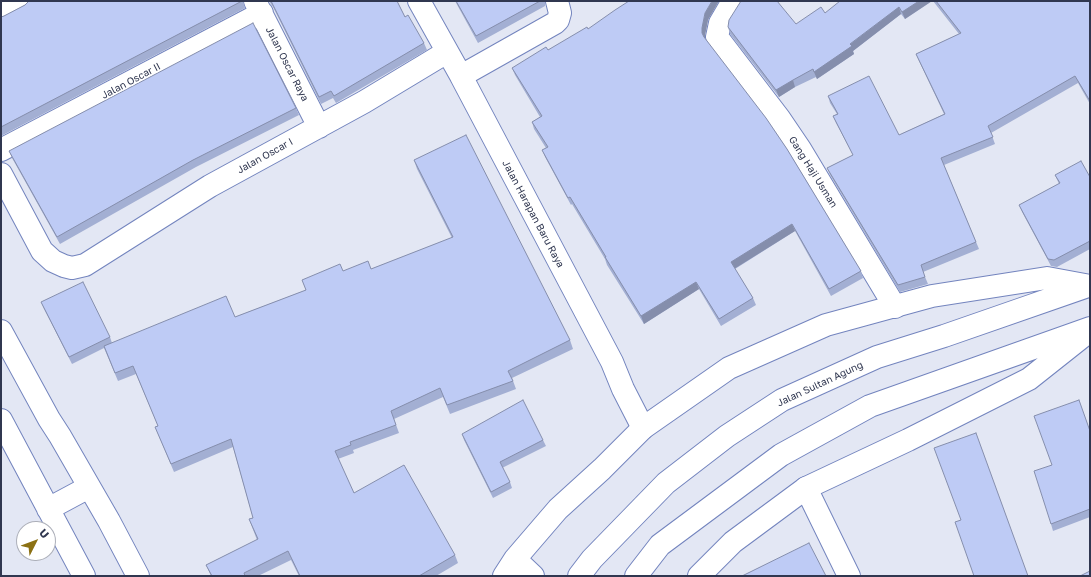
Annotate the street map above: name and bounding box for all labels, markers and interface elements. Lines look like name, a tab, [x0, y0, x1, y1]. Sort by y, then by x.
street label: Jalan Oscar Raya	[263, 25, 311, 103]
street label: Jalan Oscar II	[99, 60, 163, 102]
street label: Gang Haji Usman	[786, 134, 840, 210]
street label: Jalan Oscar I	[235, 136, 295, 176]
street label: Jalan Harapan Baru Raya	[500, 158, 566, 270]
street label: Jalan Sultan Agung	[775, 359, 865, 409]
north arrow	[16, 521, 56, 561]
text: U	[37, 526, 52, 541]

